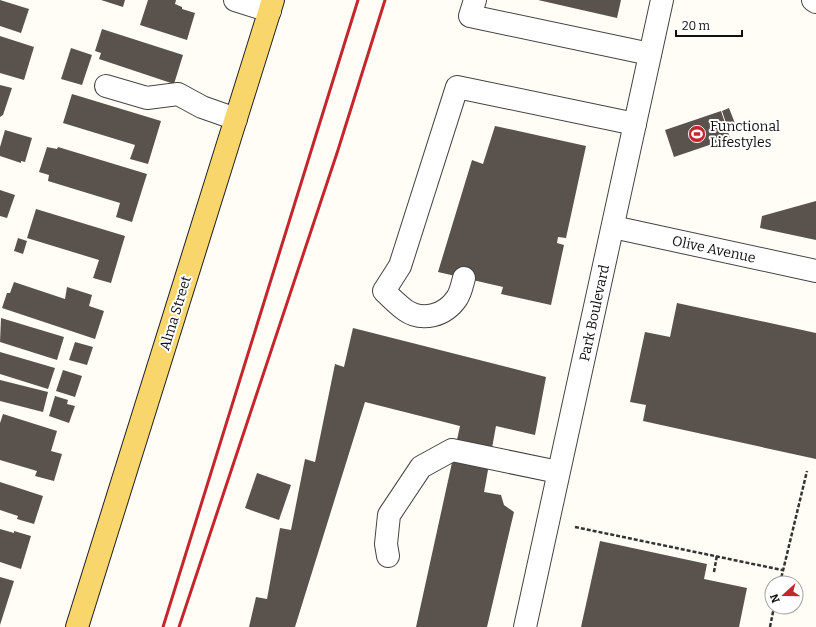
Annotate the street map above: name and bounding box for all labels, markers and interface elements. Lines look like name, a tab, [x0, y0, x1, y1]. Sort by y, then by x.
scale bar	[676, 12, 742, 38]
text: 20 m	[682, 19, 711, 33]
place label: Functional Lifestyles	[710, 118, 780, 151]
sports icon: Functional Lifestyles	[687, 124, 707, 144]
street label: Olive Avenue	[671, 232, 757, 267]
street label: Park Boulevard	[576, 263, 613, 363]
street label: Alma Street	[156, 274, 195, 353]
north arrow	[764, 575, 804, 615]
text: N	[767, 592, 783, 605]

